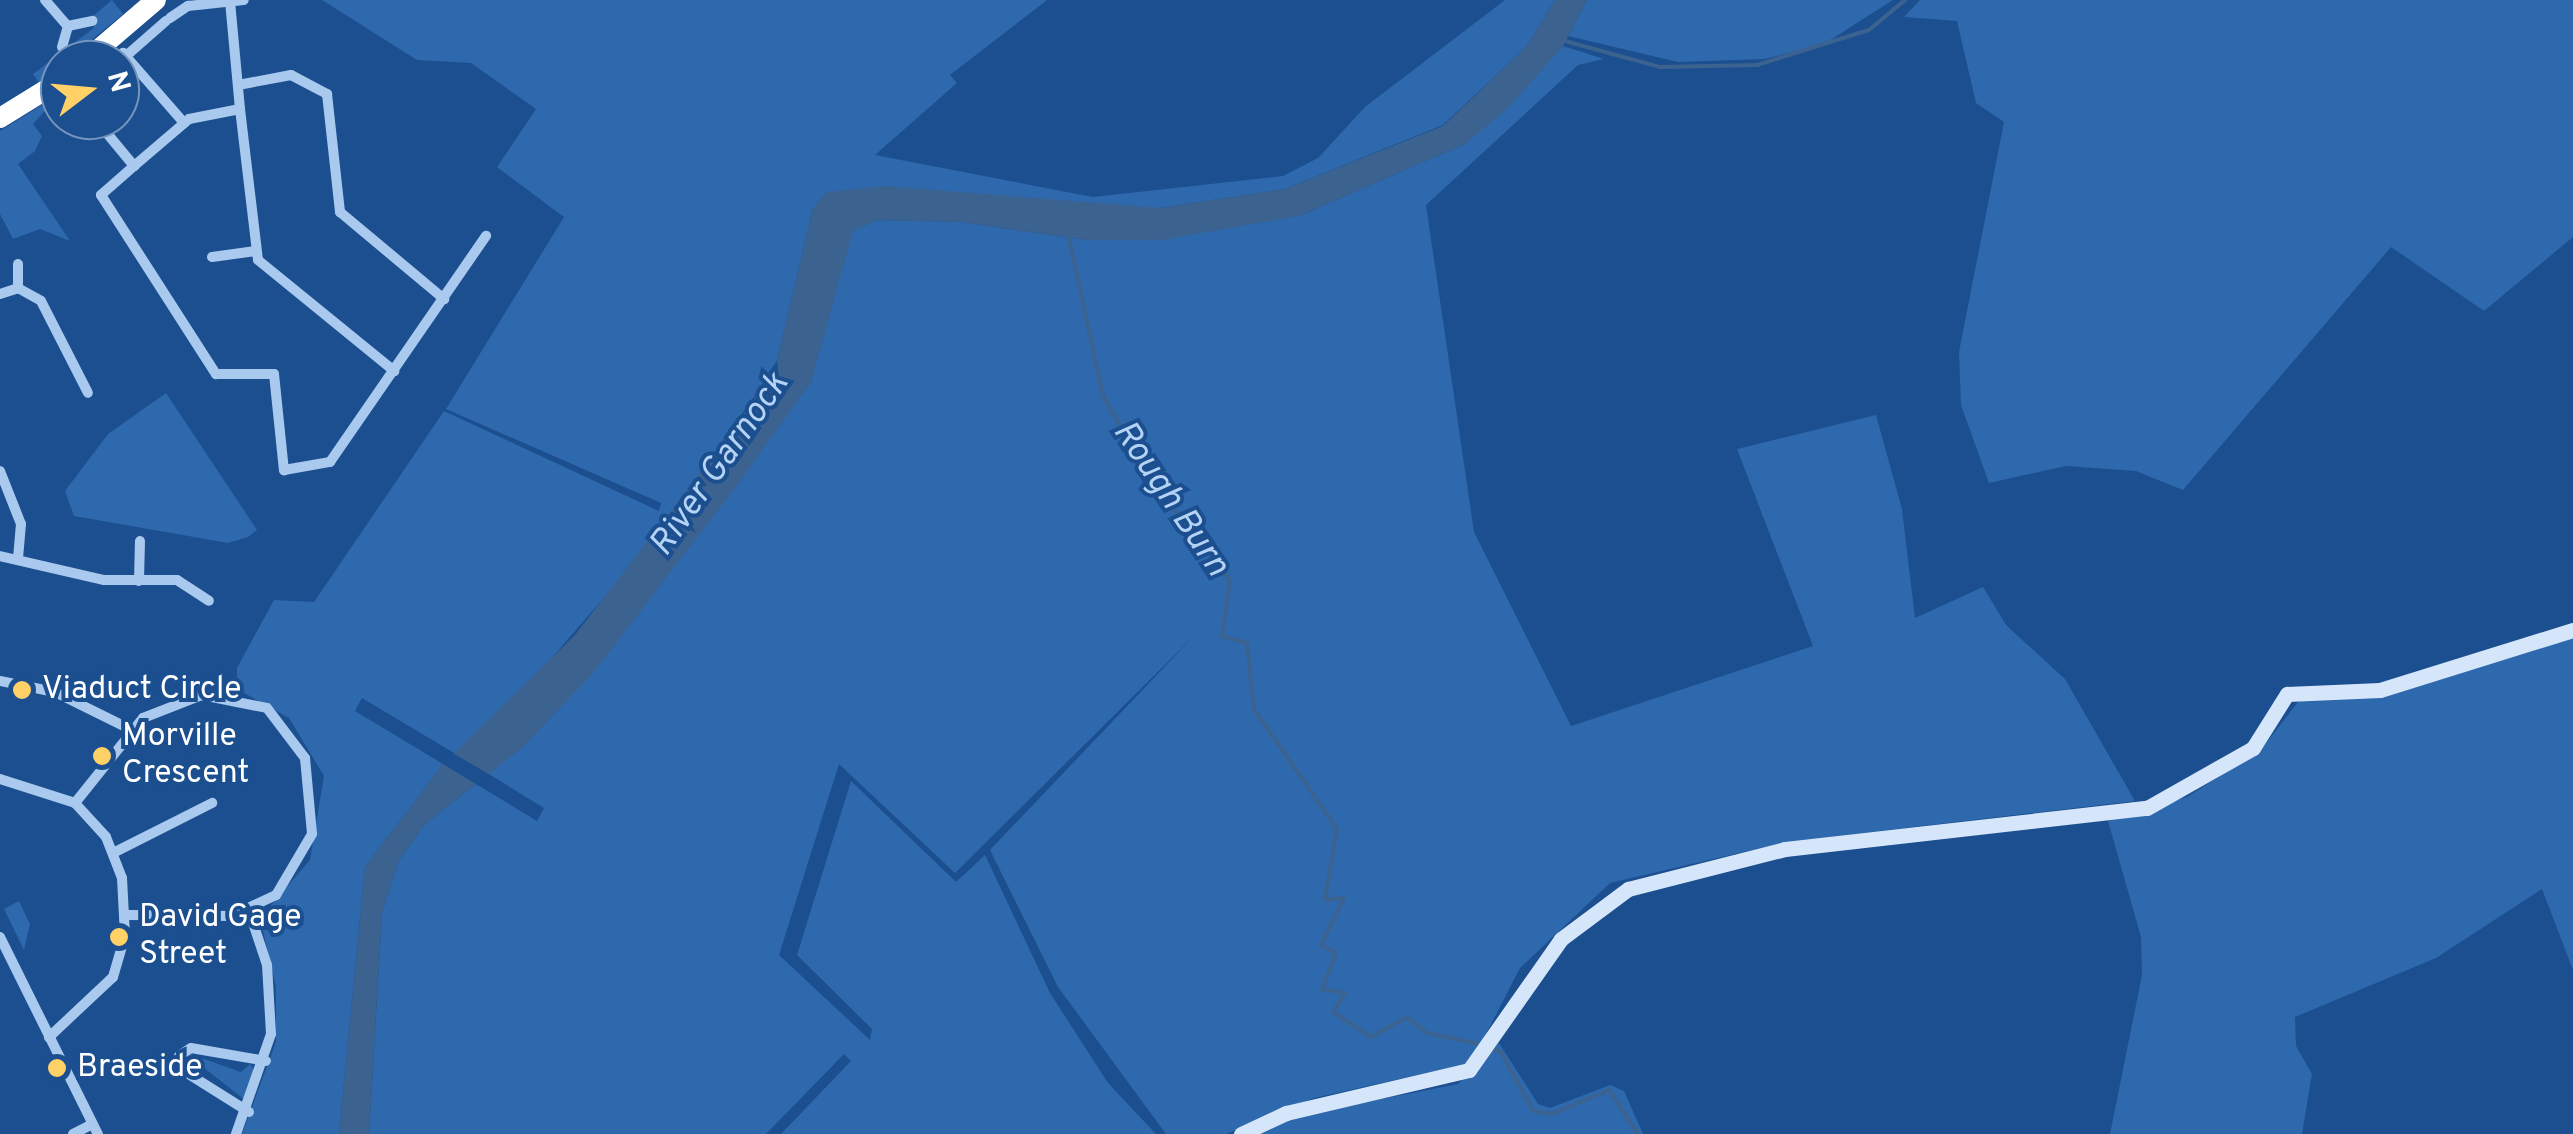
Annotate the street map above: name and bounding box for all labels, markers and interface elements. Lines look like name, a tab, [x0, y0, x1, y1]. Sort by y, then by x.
north arrow	[40, 40, 140, 140]
text: N	[97, 68, 137, 97]
water label: River Garnock	[641, 365, 799, 565]
water label: Rough Burn	[1103, 413, 1237, 585]
place label: Viaduct Circle	[42, 671, 242, 709]
marker: Viaduct Circle	[11, 679, 33, 701]
place label: Morville Crescent	[122, 719, 249, 794]
marker: Morville Crescent	[91, 745, 113, 767]
place label: David Gage Street	[139, 900, 301, 975]
marker: David Gage Street	[108, 926, 130, 948]
place label: Braeside	[77, 1049, 202, 1087]
marker: Braeside	[46, 1057, 68, 1079]

